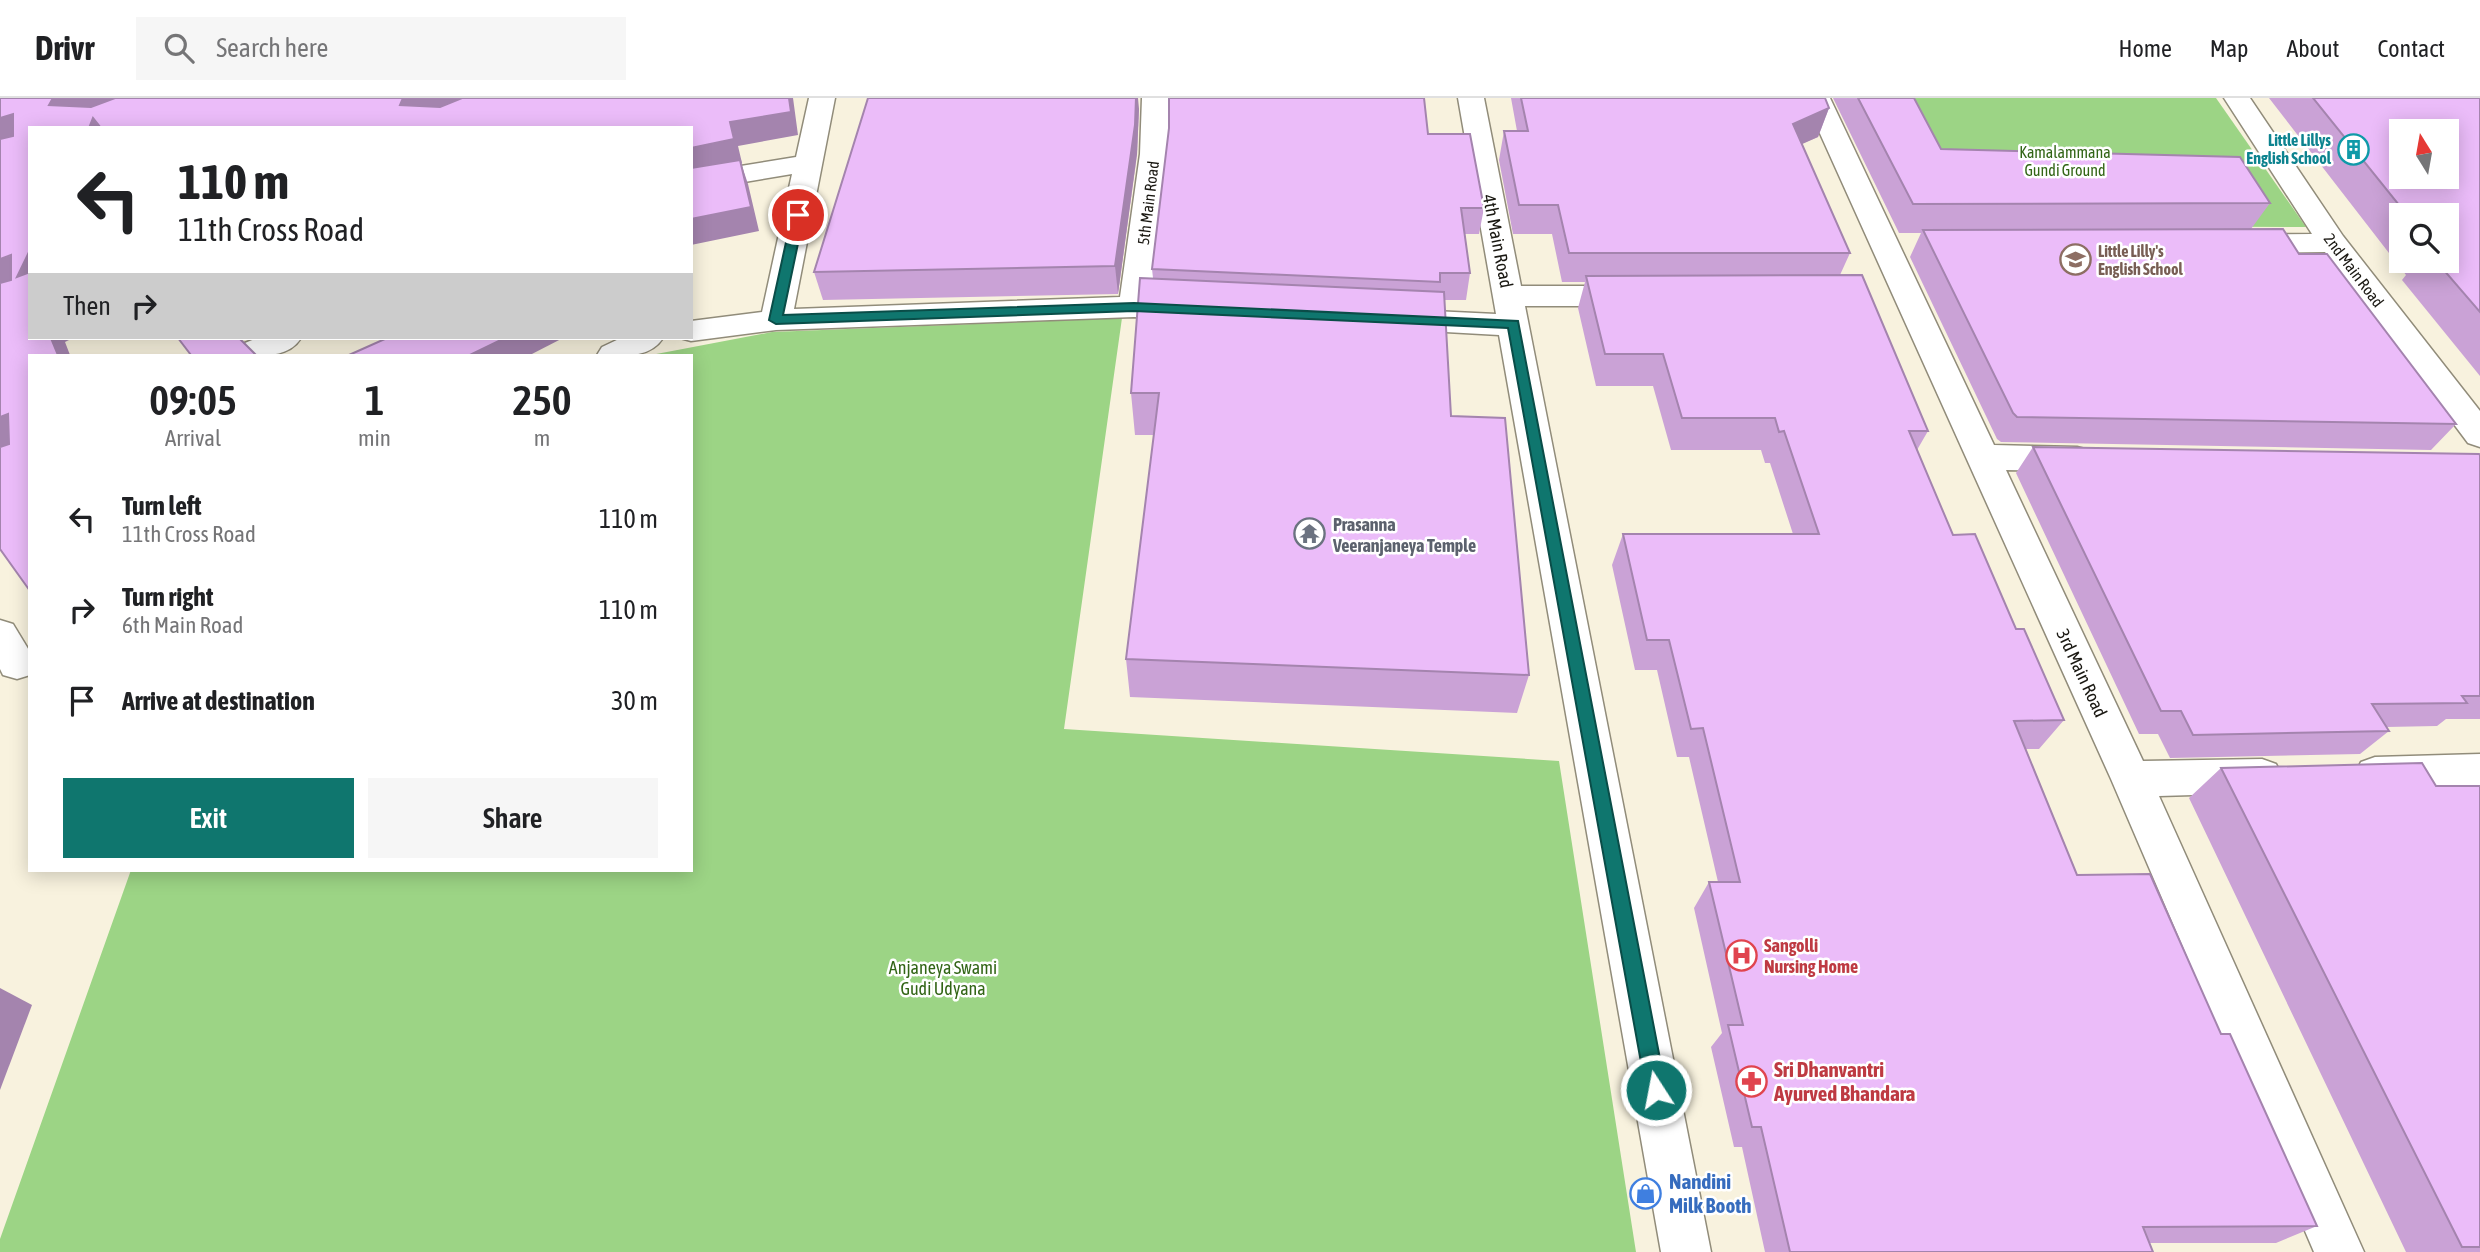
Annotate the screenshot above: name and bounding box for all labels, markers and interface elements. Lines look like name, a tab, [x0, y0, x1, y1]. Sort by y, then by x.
search box	[136, 17, 626, 80]
text: Drivr	[35, 29, 94, 67]
icon: search	[160, 29, 198, 67]
text: Search here	[216, 33, 328, 63]
text: Home	[2118, 35, 2172, 62]
text: Map	[2210, 35, 2248, 62]
text: About	[2286, 35, 2339, 62]
text: Contact	[2377, 35, 2445, 62]
north arrow	[2389, 119, 2459, 189]
map controls	[2389, 119, 2459, 273]
place label: Little Lillys English School	[2246, 131, 2332, 167]
building icon: Little Lillys English School	[2337, 132, 2371, 166]
park label: Kamalammana Gundi Ground	[2019, 143, 2111, 179]
text: 110 m	[178, 153, 289, 209]
icon: left	[63, 154, 154, 245]
street label: 5th Main Road	[1134, 160, 1162, 246]
pin	[768, 185, 828, 245]
street label: 4th Main Road	[1479, 192, 1517, 290]
icon: arrive	[779, 196, 817, 234]
button: search	[2389, 203, 2459, 273]
text: 11th Cross Road	[178, 211, 364, 248]
street label: 2nd Main Road	[2321, 230, 2387, 310]
place label: Little Lilly's English School	[2098, 242, 2183, 278]
school or university icon: Little Lilly's English School	[2058, 243, 2092, 277]
icon: right	[125, 287, 163, 325]
text: Then	[63, 291, 111, 321]
text: 09:05	[149, 376, 237, 424]
text: 1	[365, 376, 384, 424]
text: 250	[512, 376, 572, 424]
text: Arrival	[165, 425, 221, 451]
text: min	[358, 425, 391, 451]
text: m	[534, 425, 550, 451]
text: Turn left	[122, 491, 202, 521]
icon: left	[63, 500, 101, 538]
text: 110 m	[599, 504, 658, 534]
place label: Prasanna Veeranjaneya Temple	[1332, 514, 1476, 556]
temple icon: Prasanna Veeranjaneya Temple	[1293, 517, 1327, 551]
text: 11th Cross Road	[122, 521, 256, 547]
text: Turn right	[122, 582, 213, 612]
icon: right	[63, 591, 101, 629]
text: 110 m	[599, 595, 658, 625]
text: 6th Main Road	[122, 612, 243, 638]
street label: 3rd Main Road	[2052, 626, 2112, 720]
icon: arrive	[63, 682, 101, 720]
text: Arrive at destination	[122, 686, 315, 716]
text: 30 m	[611, 686, 658, 716]
button: Exit	[63, 778, 354, 858]
button: Share	[368, 778, 658, 858]
place label: Sangolli Nursing Home	[1764, 935, 1858, 977]
hospital icon: Sangolli Nursing Home	[1724, 938, 1758, 972]
park label: Anjaneya Swami Gudi Udyana	[889, 957, 997, 999]
position arrow	[1619, 1053, 1693, 1127]
place label: Sri Dhanvantri Ayurved Bhandara	[1773, 1057, 1916, 1105]
pharmacy icon: Sri Dhanvantri Ayurved Bhandara	[1734, 1064, 1768, 1098]
place label: Nandini Milk Booth	[1669, 1169, 1752, 1217]
shop icon: Nandini Milk Booth	[1629, 1176, 1663, 1210]

